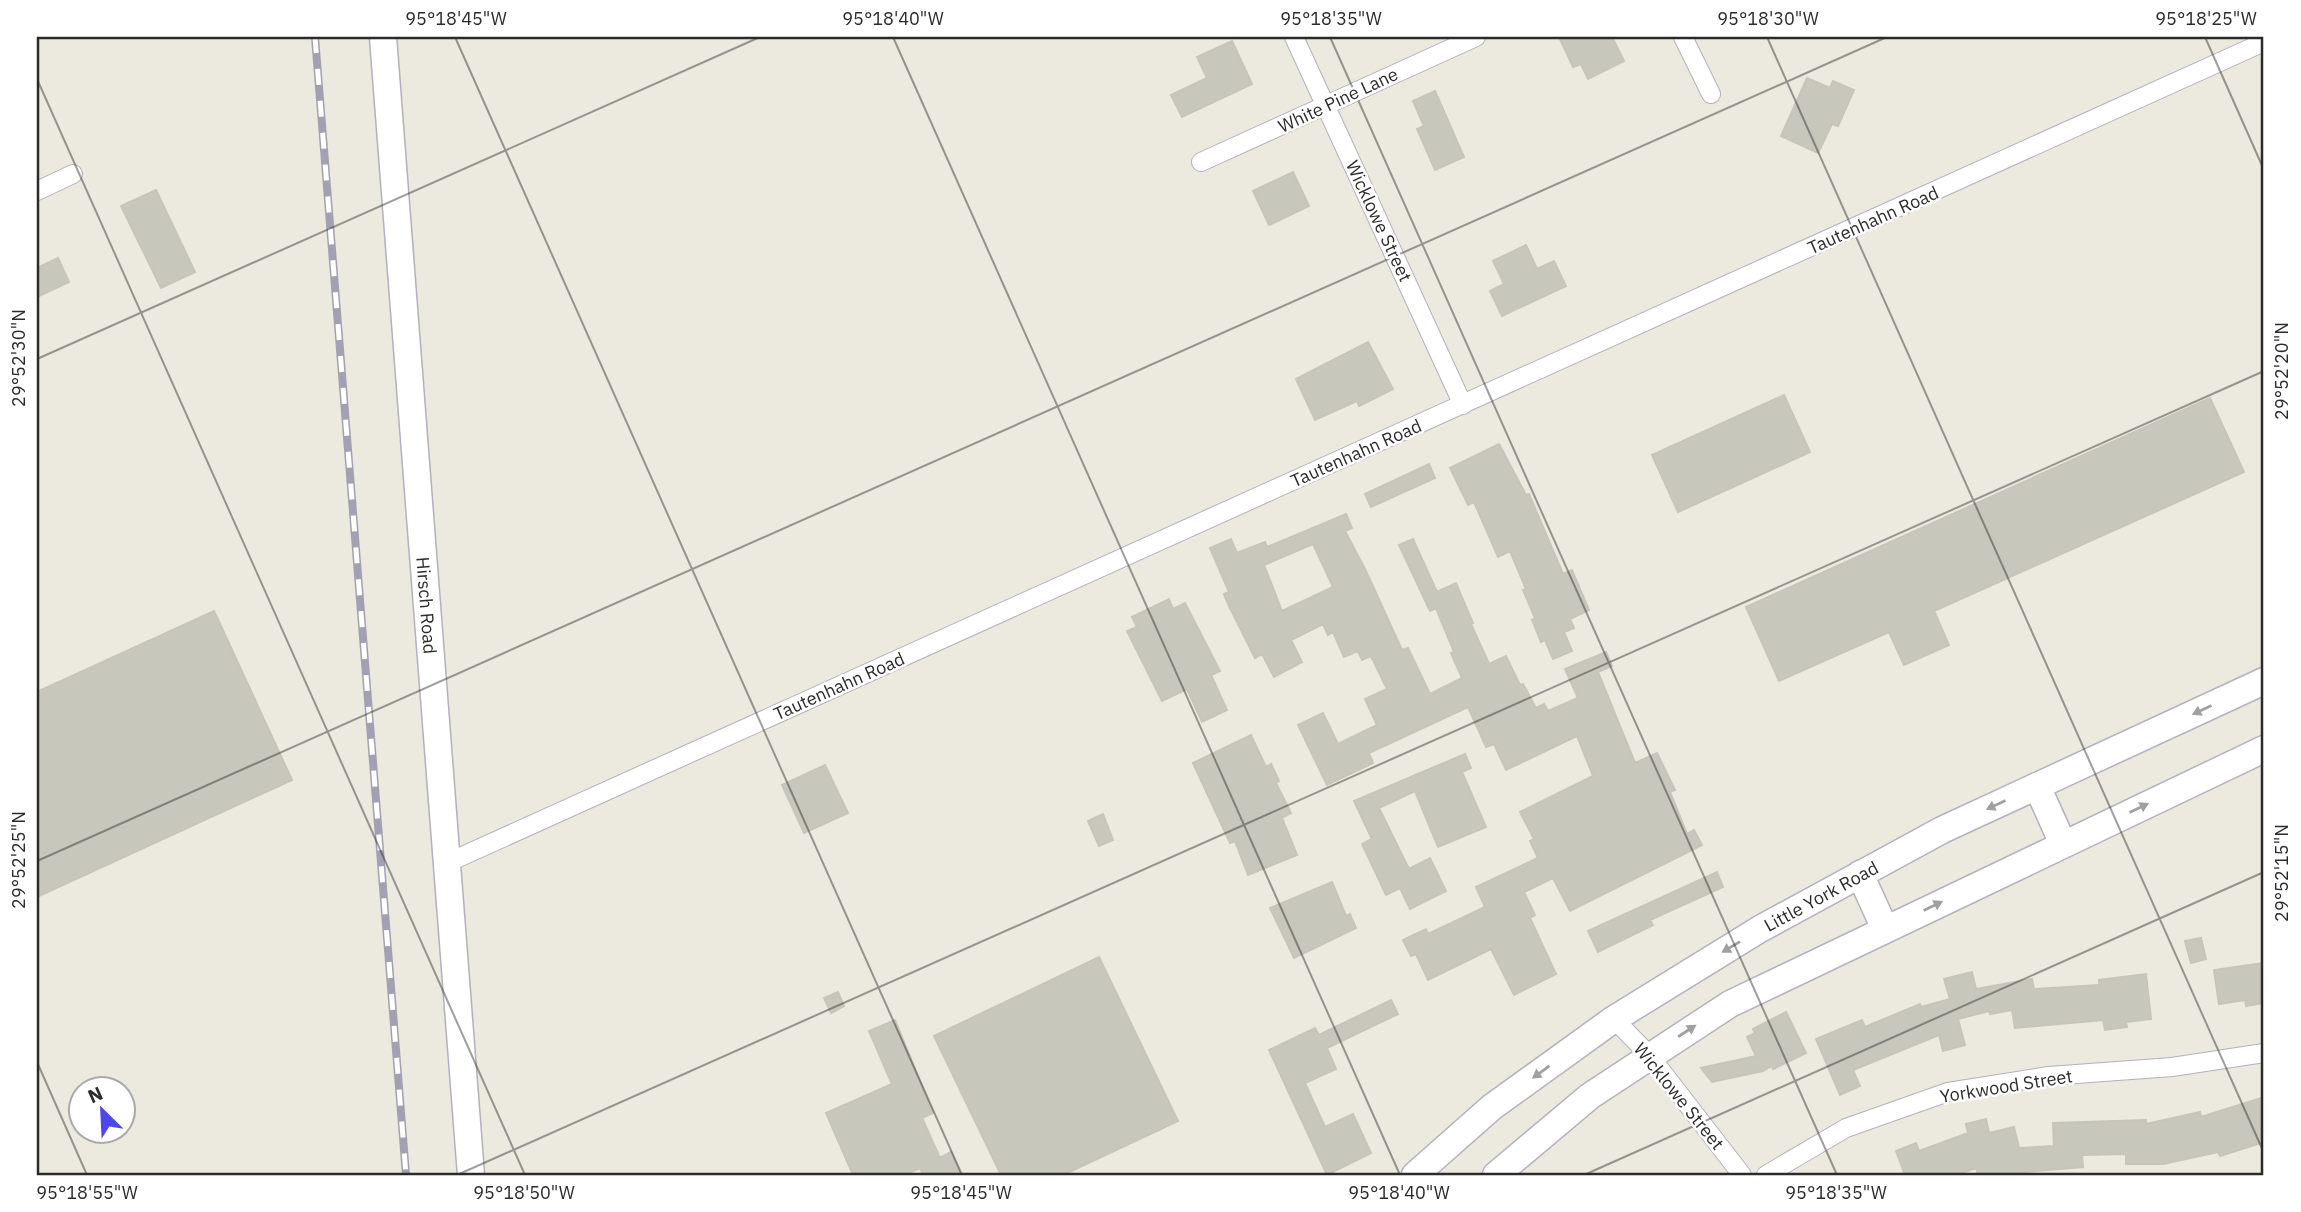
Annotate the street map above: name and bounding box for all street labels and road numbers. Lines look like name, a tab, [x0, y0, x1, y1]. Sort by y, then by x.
street label: White Pine Lane	[1274, 62, 1402, 138]
street label: Wicklowe Street	[1341, 157, 1417, 285]
street label: Tautenhahn Road	[1804, 181, 1942, 259]
street label: Tautenhahn Road	[1287, 414, 1425, 492]
street label: Hirsch Road	[412, 556, 442, 655]
street label: Tautenhahn Road	[770, 647, 908, 725]
street label: Little York Road	[1760, 855, 1882, 936]
street label: Wicklowe Street	[1629, 1038, 1729, 1154]
street label: Yorkwood Street	[1938, 1064, 2074, 1108]

